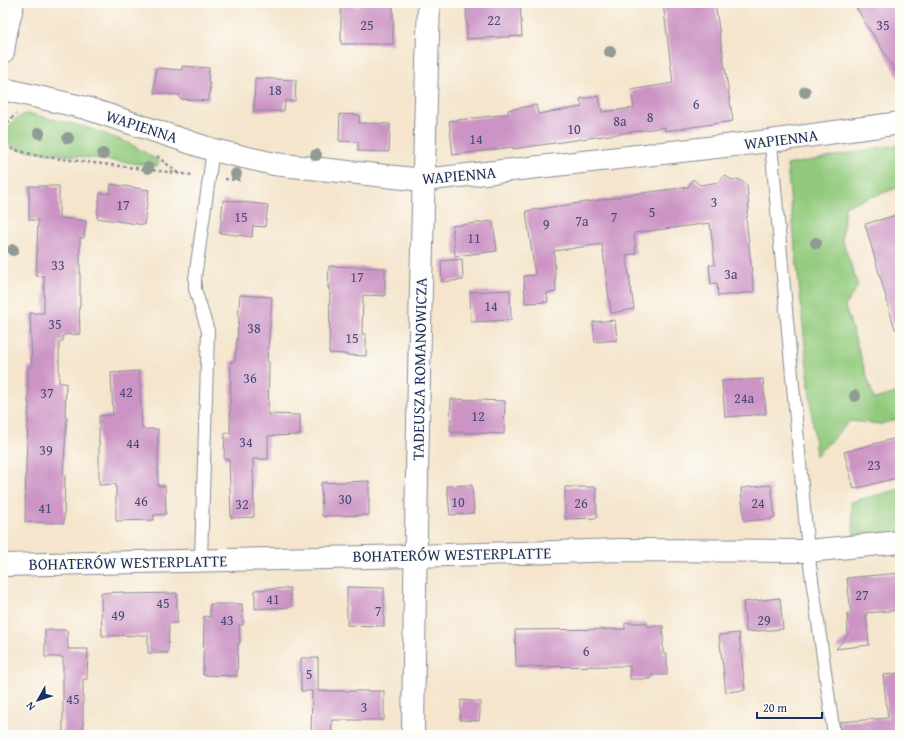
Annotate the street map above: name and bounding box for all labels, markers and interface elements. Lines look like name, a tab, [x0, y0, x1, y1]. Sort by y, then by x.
house number: 22	[487, 10, 501, 30]
house number: 25	[360, 15, 374, 35]
house number: 35	[876, 15, 890, 35]
house number: 18	[268, 80, 282, 100]
house number: 6	[693, 94, 700, 114]
street label: WAPIENNA	[103, 103, 181, 149]
house number: 8	[647, 107, 654, 127]
house number: 8a	[613, 111, 627, 131]
house number: 10	[567, 119, 581, 139]
street label: WAPIENNA	[743, 123, 820, 155]
house number: 14	[469, 129, 483, 149]
street label: WAPIENNA	[421, 160, 497, 190]
house number: 3	[711, 192, 717, 212]
house number: 17	[116, 195, 130, 215]
house number: 5	[649, 202, 655, 222]
house number: 15	[234, 207, 248, 227]
house number: 7	[611, 207, 618, 227]
house number: 7a	[575, 211, 589, 231]
house number: 9	[543, 214, 550, 234]
house number: 11	[467, 228, 481, 248]
house number: 33	[51, 255, 65, 275]
house number: 3a	[724, 264, 738, 284]
house number: 17	[350, 267, 364, 287]
street label: TADEUSZA ROMANOWICZA	[405, 277, 433, 461]
house number: 14	[484, 296, 498, 316]
house number: 35	[48, 314, 62, 334]
house number: 38	[247, 318, 261, 338]
house number: 15	[345, 328, 359, 348]
house number: 36	[243, 368, 257, 388]
house number: 42	[119, 382, 133, 402]
house number: 37	[40, 383, 54, 403]
house number: 24a	[734, 388, 754, 408]
house number: 12	[471, 406, 485, 426]
house number: 34	[239, 432, 253, 452]
house number: 44	[126, 433, 140, 453]
house number: 39	[39, 440, 53, 460]
house number: 23	[867, 455, 881, 475]
house number: 30	[338, 489, 352, 509]
house number: 46	[134, 491, 148, 511]
house number: 10	[451, 492, 465, 512]
house number: 26	[574, 493, 588, 513]
house number: 24	[751, 493, 765, 513]
house number: 32	[235, 494, 249, 514]
house number: 41	[38, 498, 52, 518]
street label: BOHATERÓW WESTERPLATTE	[353, 540, 551, 568]
street label: BOHATERÓW WESTERPLATTE	[29, 548, 227, 576]
house number: 27	[855, 585, 869, 605]
house number: 41	[266, 589, 280, 609]
house number: 45	[156, 593, 170, 613]
house number: 7	[375, 601, 382, 621]
house number: 49	[111, 605, 125, 625]
house number: 43	[220, 610, 234, 630]
house number: 29	[757, 610, 771, 630]
house number: 6	[583, 641, 590, 661]
house number: 5	[306, 664, 312, 684]
north arrow	[18, 680, 58, 720]
house number: 45	[66, 689, 80, 709]
scale bar	[757, 694, 822, 720]
house number: 3	[361, 697, 367, 717]
text: N	[21, 698, 39, 714]
text: 20 m	[763, 699, 787, 716]

